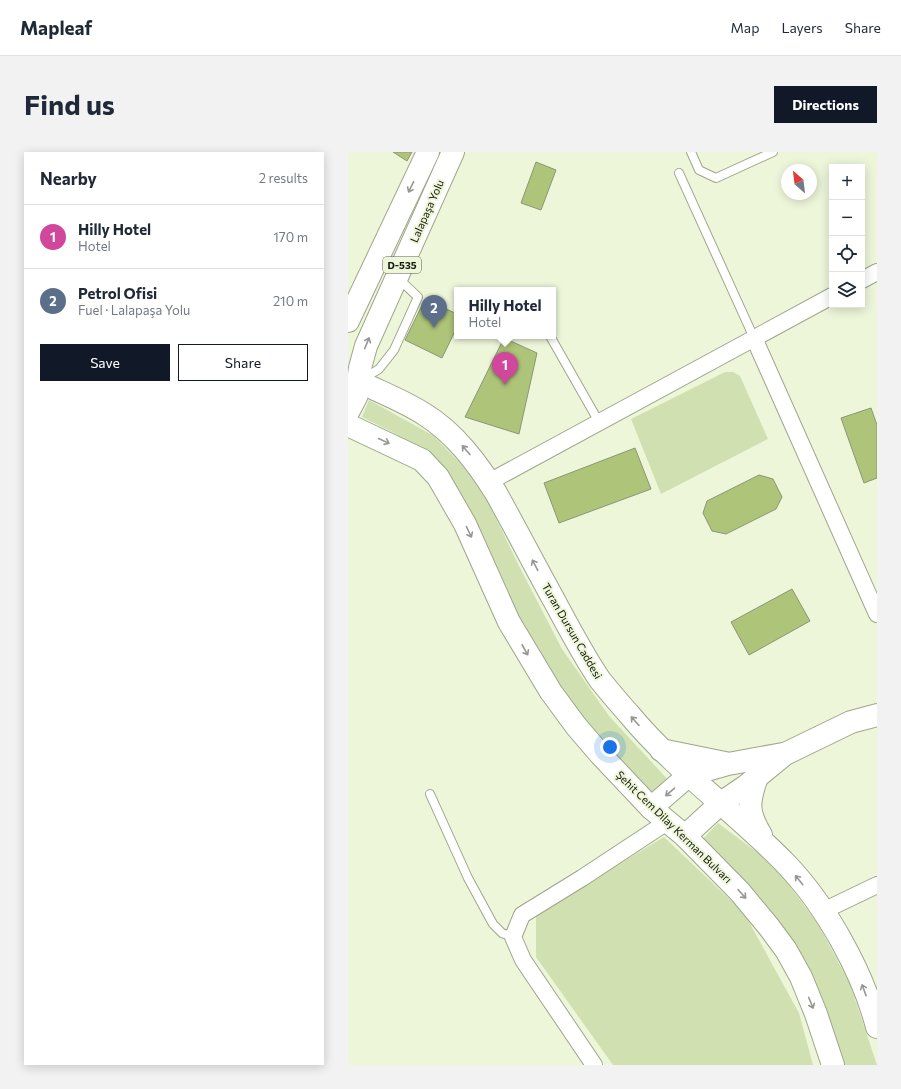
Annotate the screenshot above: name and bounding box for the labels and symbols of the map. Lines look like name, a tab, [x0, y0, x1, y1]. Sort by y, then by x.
north arrow	[781, 164, 817, 200]
street label: Lalapaşa Yolu	[407, 177, 446, 244]
one-way arrow	[407, 181, 414, 193]
road number: D-535	[383, 257, 421, 273]
pin: 2	[421, 295, 447, 328]
one-way arrow	[364, 338, 372, 350]
pin: 1	[492, 352, 518, 385]
one-way arrow	[377, 438, 389, 445]
one-way arrow	[461, 445, 470, 456]
one-way arrow	[466, 526, 473, 538]
one-way arrow	[531, 560, 538, 572]
street label: Turan Dursun Caddesi	[540, 581, 605, 681]
one-way arrow	[521, 644, 529, 656]
one-way arrow	[631, 717, 640, 727]
your location	[600, 737, 620, 757]
street label: Şehit Cem Dilay Kerman Bulvarı	[614, 768, 735, 885]
one-way arrow	[665, 787, 675, 796]
one-way arrow	[795, 874, 804, 885]
one-way arrow	[737, 889, 746, 899]
one-way arrow	[860, 985, 868, 997]
one-way arrow	[808, 996, 816, 1008]

